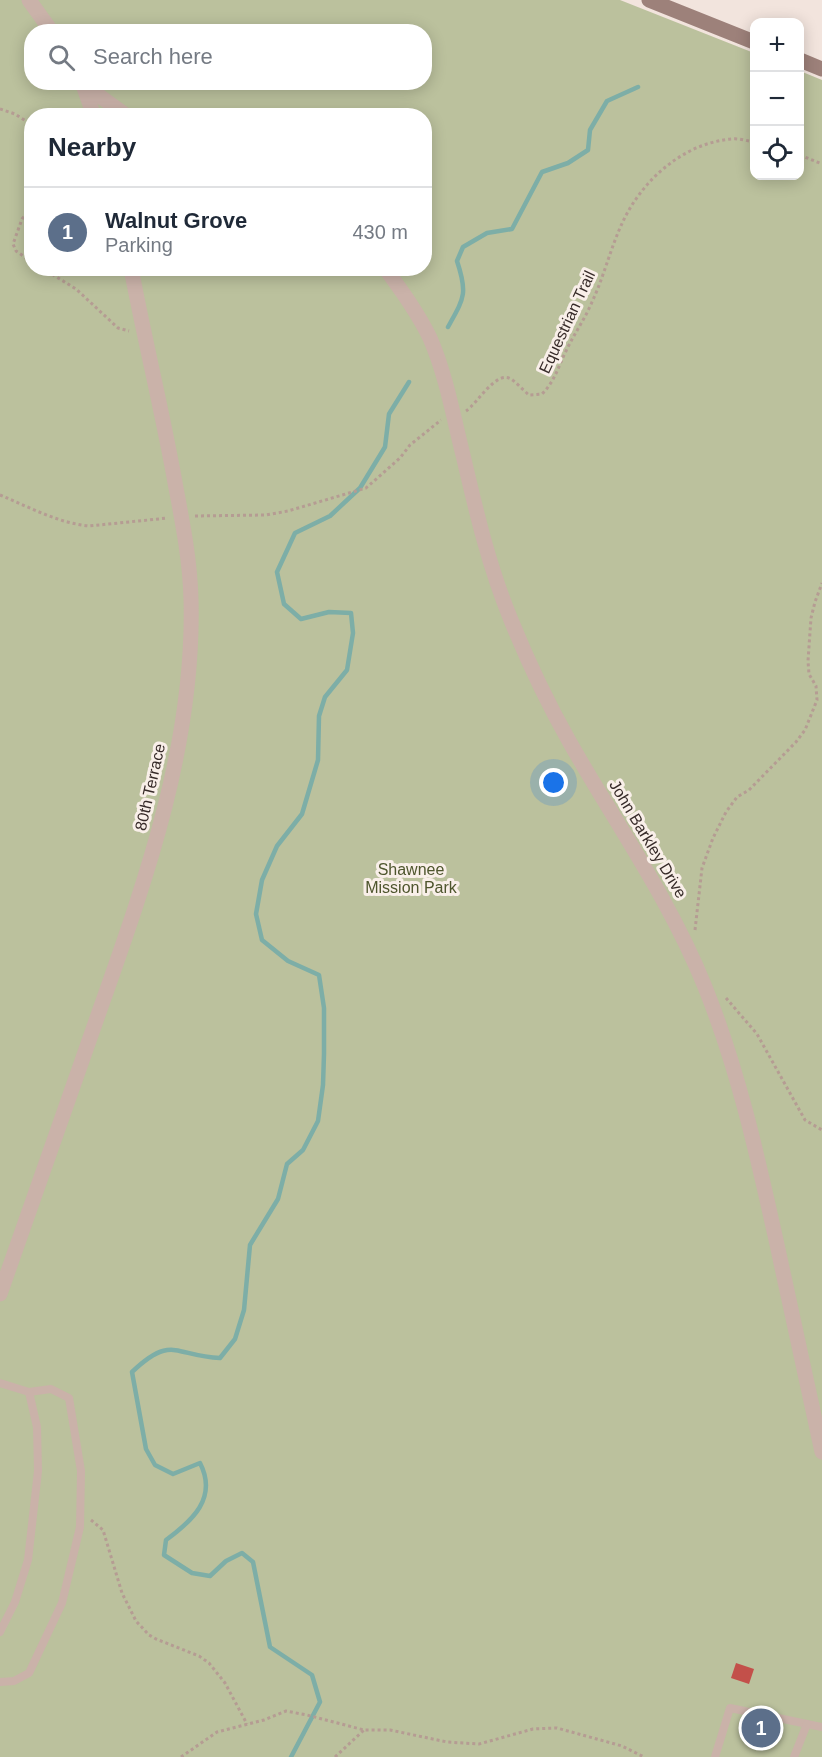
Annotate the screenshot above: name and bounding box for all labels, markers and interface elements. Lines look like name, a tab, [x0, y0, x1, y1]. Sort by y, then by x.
map controls	[750, 18, 804, 180]
button: +	[750, 18, 804, 72]
search box	[24, 24, 432, 90]
icon: search	[45, 41, 78, 74]
text: Search here	[93, 44, 213, 69]
button: −	[750, 72, 804, 126]
button: locate	[750, 126, 804, 180]
text: Nearby	[48, 132, 136, 162]
text: Walnut Grove	[105, 208, 247, 233]
text: 1	[62, 221, 73, 243]
text: 430 m	[352, 221, 408, 243]
text: Parking	[105, 234, 173, 256]
street label: Equestrian Trail	[536, 268, 598, 376]
street label: 80th Terrace	[132, 742, 168, 832]
your location	[539, 768, 568, 797]
street label: John Barkley Drive	[606, 777, 690, 901]
park label: Shawnee Mission Park	[365, 861, 458, 896]
pin: 1	[742, 1706, 780, 1750]

